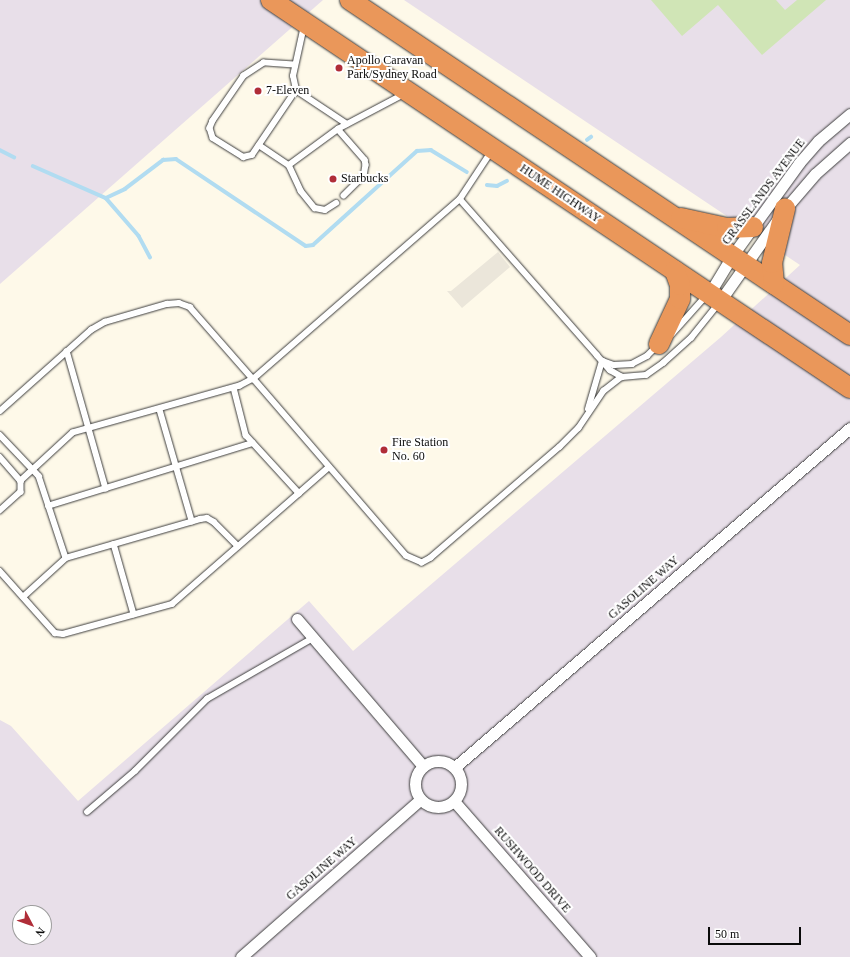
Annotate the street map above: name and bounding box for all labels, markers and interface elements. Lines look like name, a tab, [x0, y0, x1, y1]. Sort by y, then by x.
place label: Apollo Caravan Park/Sydney Road	[347, 54, 437, 82]
marker: Apollo Caravan Park/Sydney Road	[334, 63, 344, 73]
place label: 7-Eleven	[266, 84, 309, 98]
marker: 7-Eleven	[253, 86, 263, 96]
street label: GRASSLANDS AVENUE	[719, 136, 809, 248]
street label: HUME HIGHWAY	[517, 162, 603, 226]
place label: Starbucks	[341, 172, 388, 186]
marker: Starbucks	[328, 174, 338, 184]
place label: Fire Station No. 60	[392, 436, 448, 464]
marker: Fire Station No. 60	[379, 445, 389, 455]
street label: GASOLINE WAY	[606, 553, 682, 623]
street label: RUSHWOOD DRIVE	[491, 824, 573, 916]
street label: GASOLINE WAY	[284, 834, 360, 904]
north arrow	[12, 905, 52, 945]
scale bar	[710, 919, 803, 945]
text: N	[33, 925, 47, 939]
text: 50 m	[715, 927, 739, 941]

